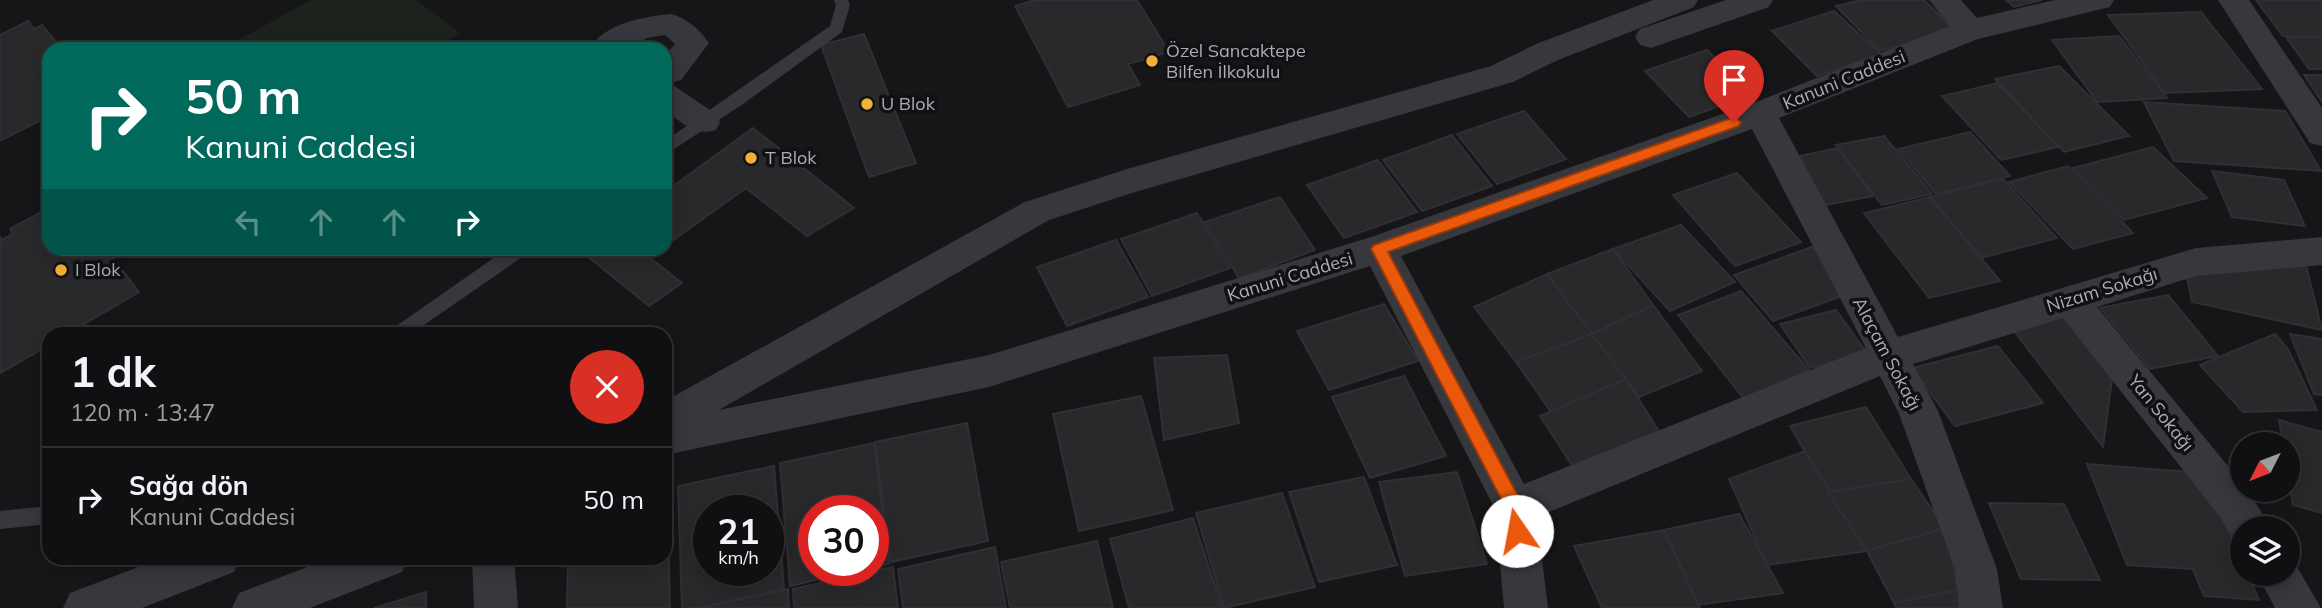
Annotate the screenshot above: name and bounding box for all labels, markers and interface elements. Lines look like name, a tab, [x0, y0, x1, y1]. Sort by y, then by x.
place label: Özel Sancaktepe Bilfen İlkokulu	[1166, 39, 1306, 83]
street label: Kanuni Caddesi	[1779, 45, 1908, 115]
pin	[1704, 50, 1764, 122]
marker: Özel Sancaktepe Bilfen İlkokulu	[1144, 53, 1160, 69]
icon: arrive	[1715, 61, 1753, 99]
text: 50 m	[185, 65, 301, 126]
icon: right	[70, 70, 161, 161]
place label: U Blok	[881, 92, 936, 115]
marker: U Blok	[859, 96, 875, 112]
text: Kanuni Caddesi	[185, 126, 416, 166]
place label: T Blok	[765, 146, 817, 169]
marker: T Blok	[743, 150, 759, 166]
icon: left	[229, 203, 267, 241]
icon: ahead	[302, 203, 340, 241]
icon: ahead	[375, 203, 413, 241]
icon: right	[448, 203, 486, 241]
street label: Kanuni Caddesi	[1224, 247, 1355, 307]
place label: I Blok	[75, 258, 121, 281]
marker: I Blok	[53, 262, 69, 278]
street label: Nizam Sokağı	[2044, 262, 2160, 317]
street label: Alaçam Sokağı	[1848, 293, 1927, 414]
text: 1 dk	[70, 345, 156, 398]
button: close	[570, 350, 644, 424]
street label: Yan Sokağı	[2123, 369, 2199, 456]
text: 120 m · 13:47	[70, 398, 215, 427]
north arrow	[2230, 432, 2300, 502]
map controls	[2230, 432, 2300, 586]
text: Sağa dön	[129, 469, 249, 502]
icon: right	[70, 481, 108, 519]
text: 50 m	[583, 483, 644, 516]
position arrow	[1480, 494, 1554, 568]
speed limit sign: 30	[798, 495, 889, 586]
text: Kanuni Caddesi	[129, 502, 295, 531]
text: 21	[717, 509, 760, 553]
button: layers	[2230, 516, 2300, 586]
text: km/h	[718, 546, 759, 569]

